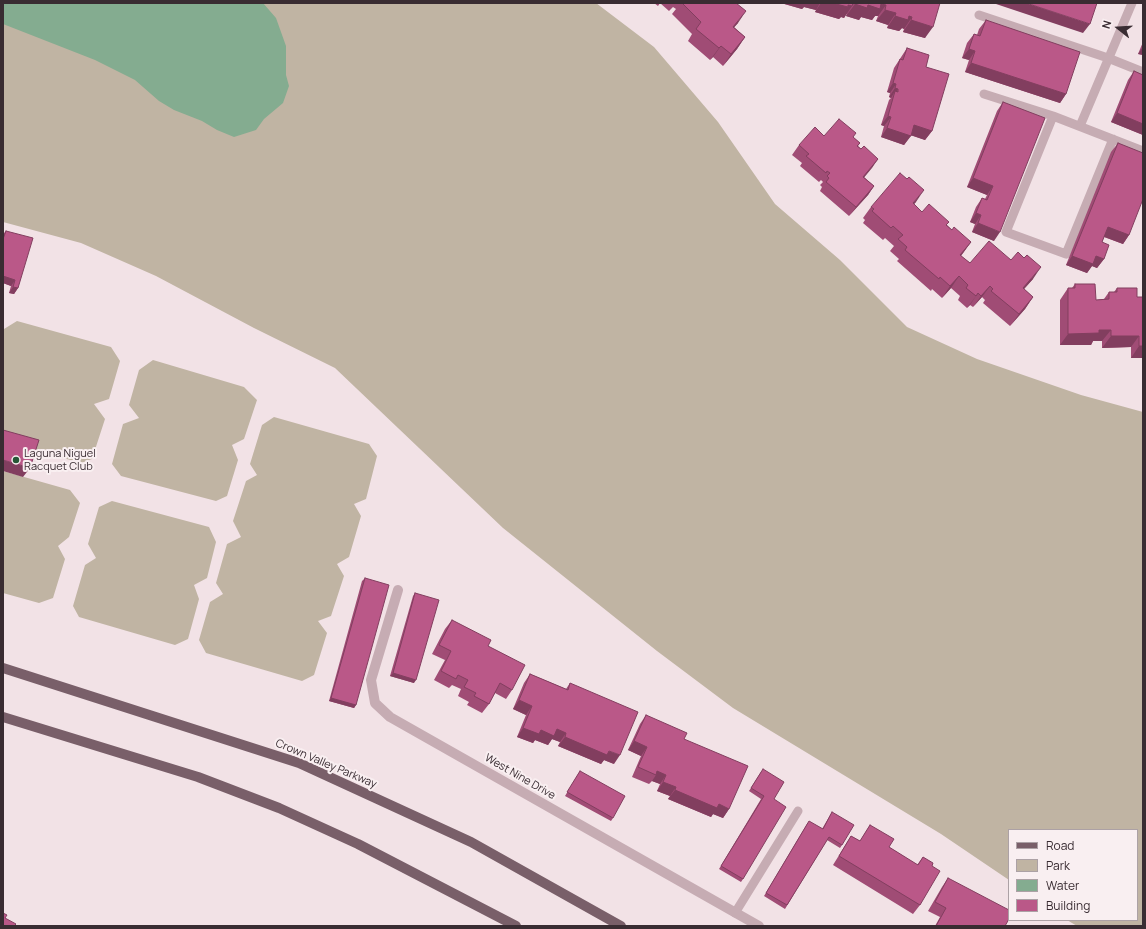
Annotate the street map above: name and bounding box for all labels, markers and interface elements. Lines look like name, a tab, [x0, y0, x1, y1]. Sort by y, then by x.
north arrow	[1098, 8, 1138, 48]
text: N	[1098, 18, 1114, 30]
place label: Laguna Niguel Racquet Club	[24, 447, 96, 473]
marker: Laguna Niguel Racquet Club	[11, 455, 21, 465]
street label: Crown Valley Parkway	[273, 737, 379, 791]
street label: West Nine Drive	[482, 751, 558, 803]
legend	[1008, 829, 1138, 921]
text: Road	[1046, 837, 1074, 854]
text: Park	[1046, 857, 1070, 874]
text: Water	[1046, 877, 1079, 894]
text: Building	[1046, 897, 1090, 914]

